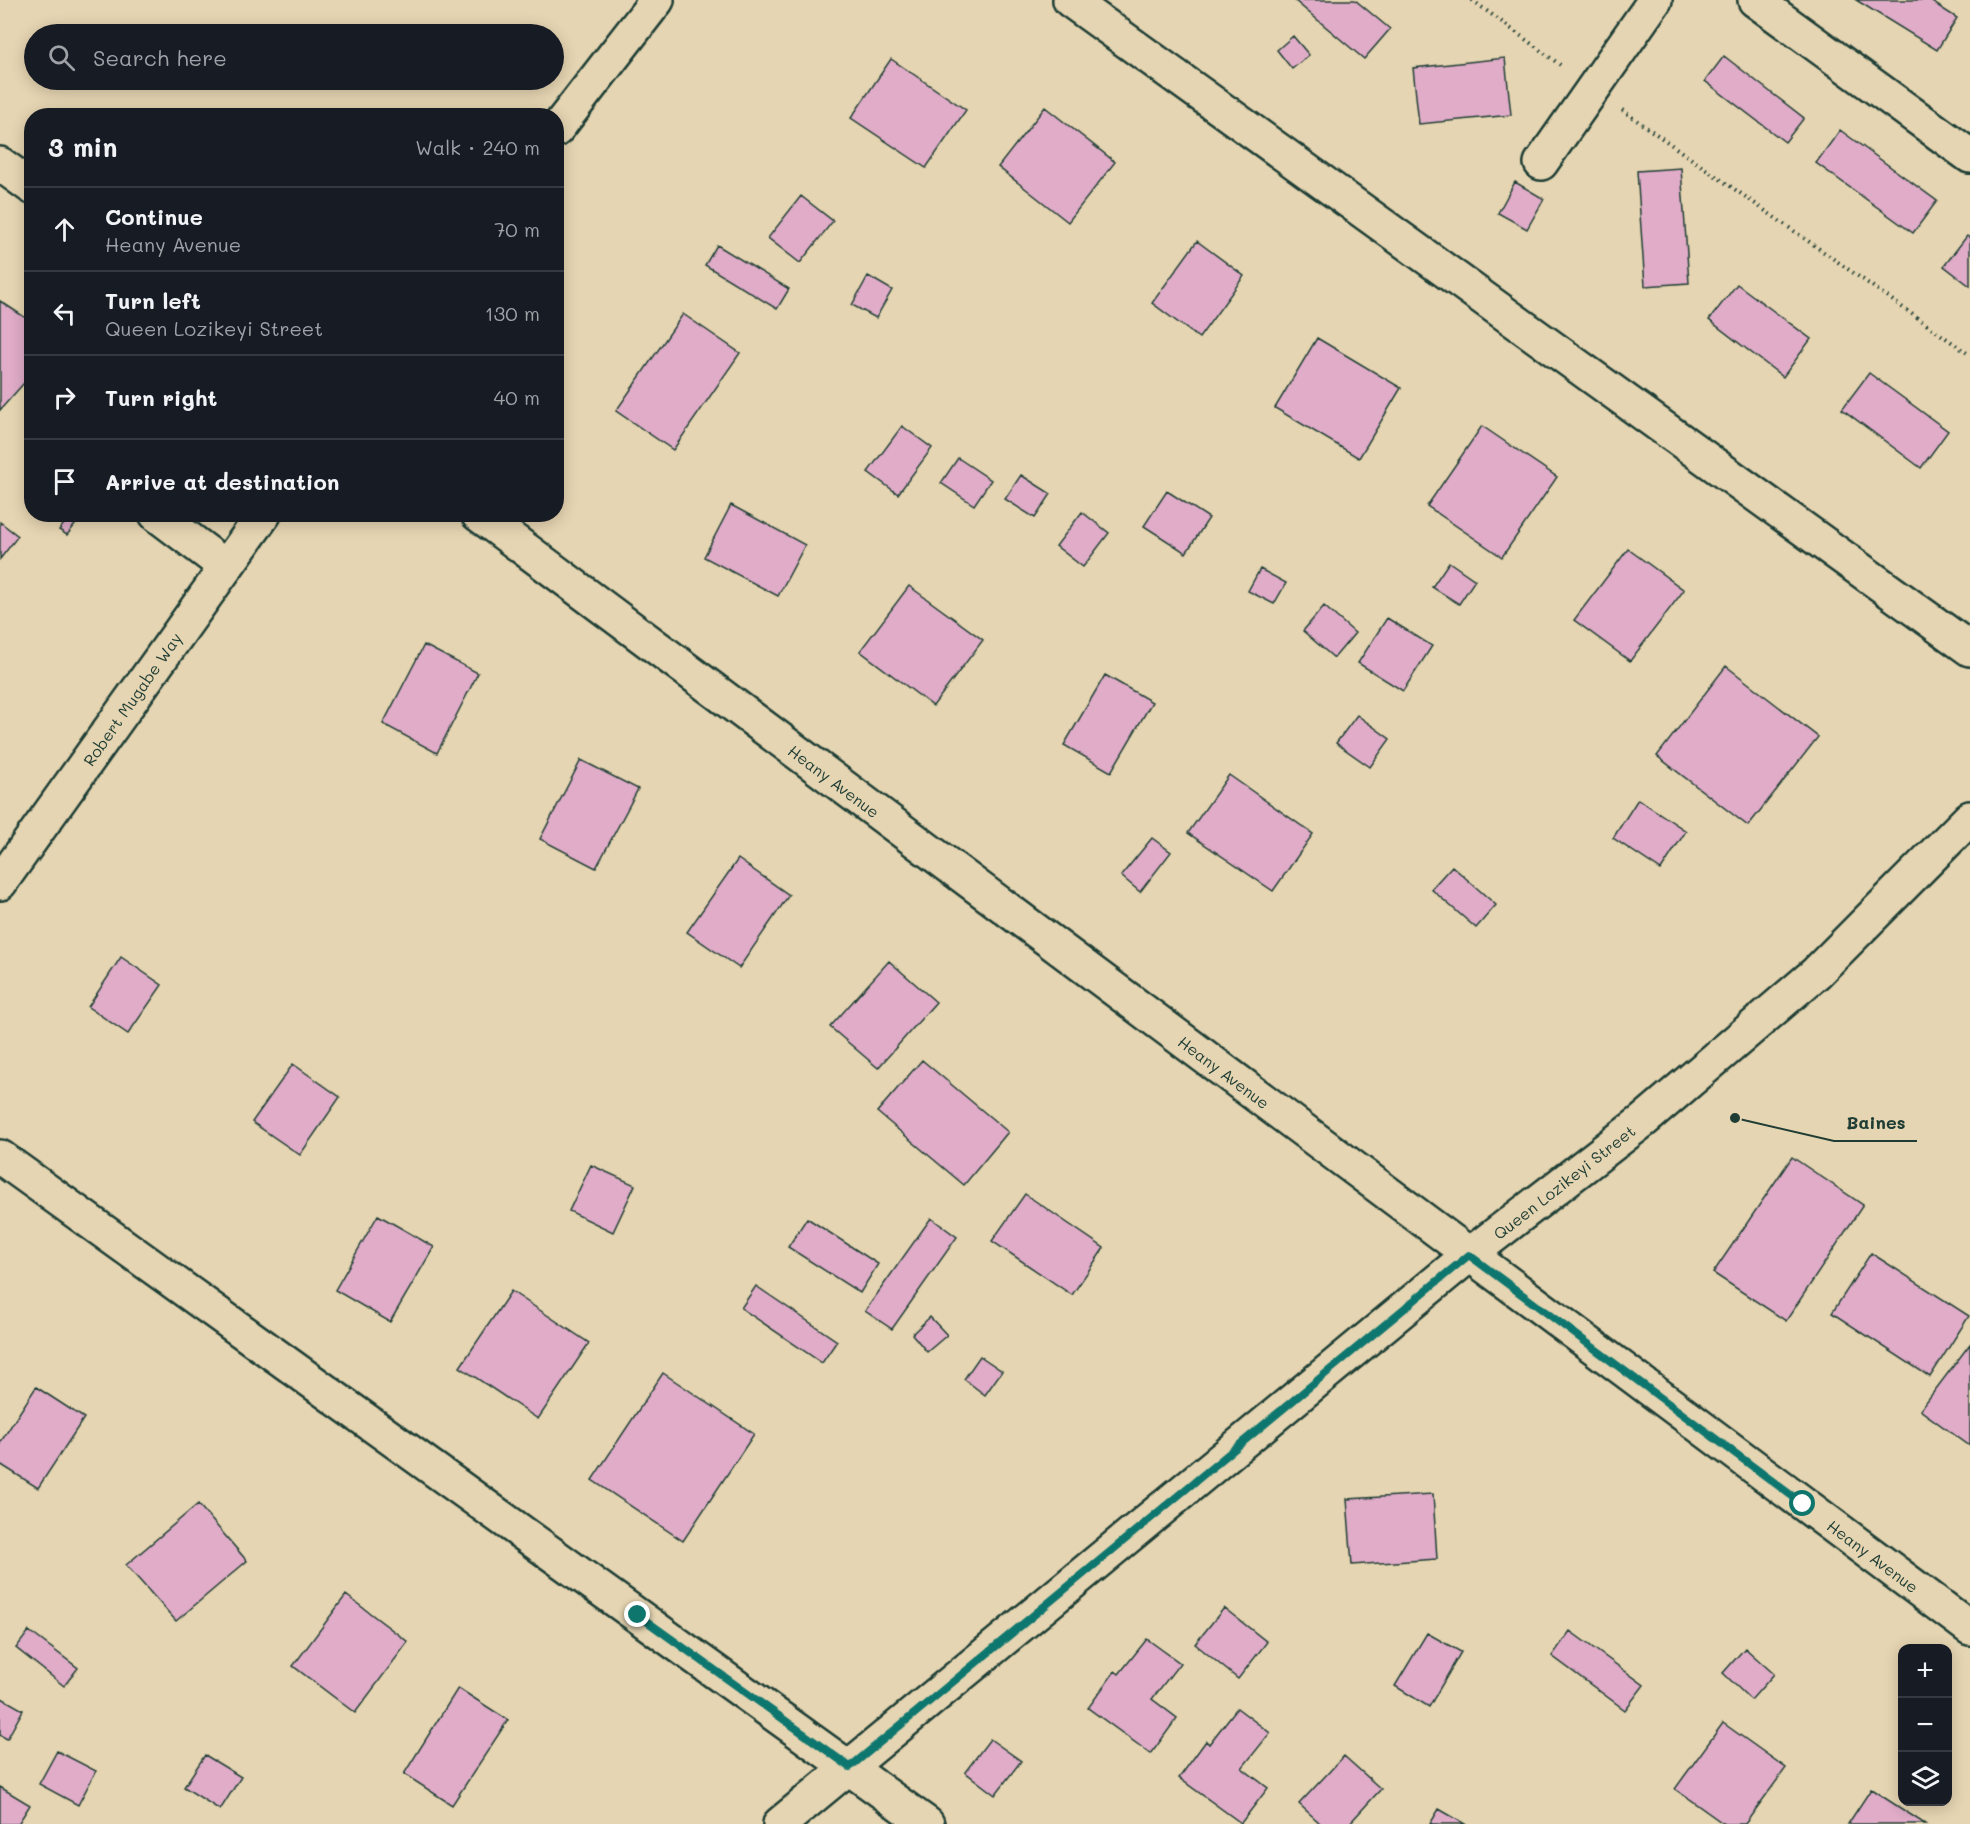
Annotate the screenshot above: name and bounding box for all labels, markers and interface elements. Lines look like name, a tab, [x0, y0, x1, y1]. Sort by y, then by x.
search box	[24, 24, 564, 90]
icon: search	[45, 41, 78, 74]
text: Search here	[93, 43, 227, 72]
text: 3 min	[48, 130, 117, 164]
text: Walk · 240 m	[415, 134, 540, 160]
text: Continue	[105, 202, 203, 231]
icon: ahead	[48, 213, 81, 246]
text: 70 m	[494, 216, 540, 242]
text: Heany Avenue	[105, 231, 241, 257]
text: Turn left	[105, 286, 201, 315]
icon: left	[48, 297, 81, 330]
text: 130 m	[485, 300, 540, 326]
text: Queen Lozikeyi Street	[105, 315, 323, 341]
icon: right	[48, 381, 81, 414]
text: Turn right	[105, 383, 217, 412]
text: 40 m	[494, 384, 540, 410]
icon: arrive	[48, 465, 81, 498]
text: Arrive at destination	[105, 467, 340, 496]
street label: Robert Mugabe Way	[78, 628, 186, 770]
street label: Heany Avenue	[784, 740, 884, 822]
street label: Heany Avenue	[1174, 1031, 1274, 1113]
callout: Baines	[1834, 1105, 1917, 1141]
text: Baines	[1846, 1110, 1906, 1134]
street label: Queen Lozikeyi Street	[1489, 1120, 1639, 1244]
route start	[1789, 1490, 1815, 1516]
street label: Heany Avenue	[1823, 1515, 1923, 1597]
route end	[624, 1601, 650, 1627]
map controls	[1898, 1644, 1952, 1806]
button: +	[1898, 1644, 1952, 1698]
button: −	[1898, 1698, 1952, 1752]
button: layers	[1898, 1752, 1952, 1806]

